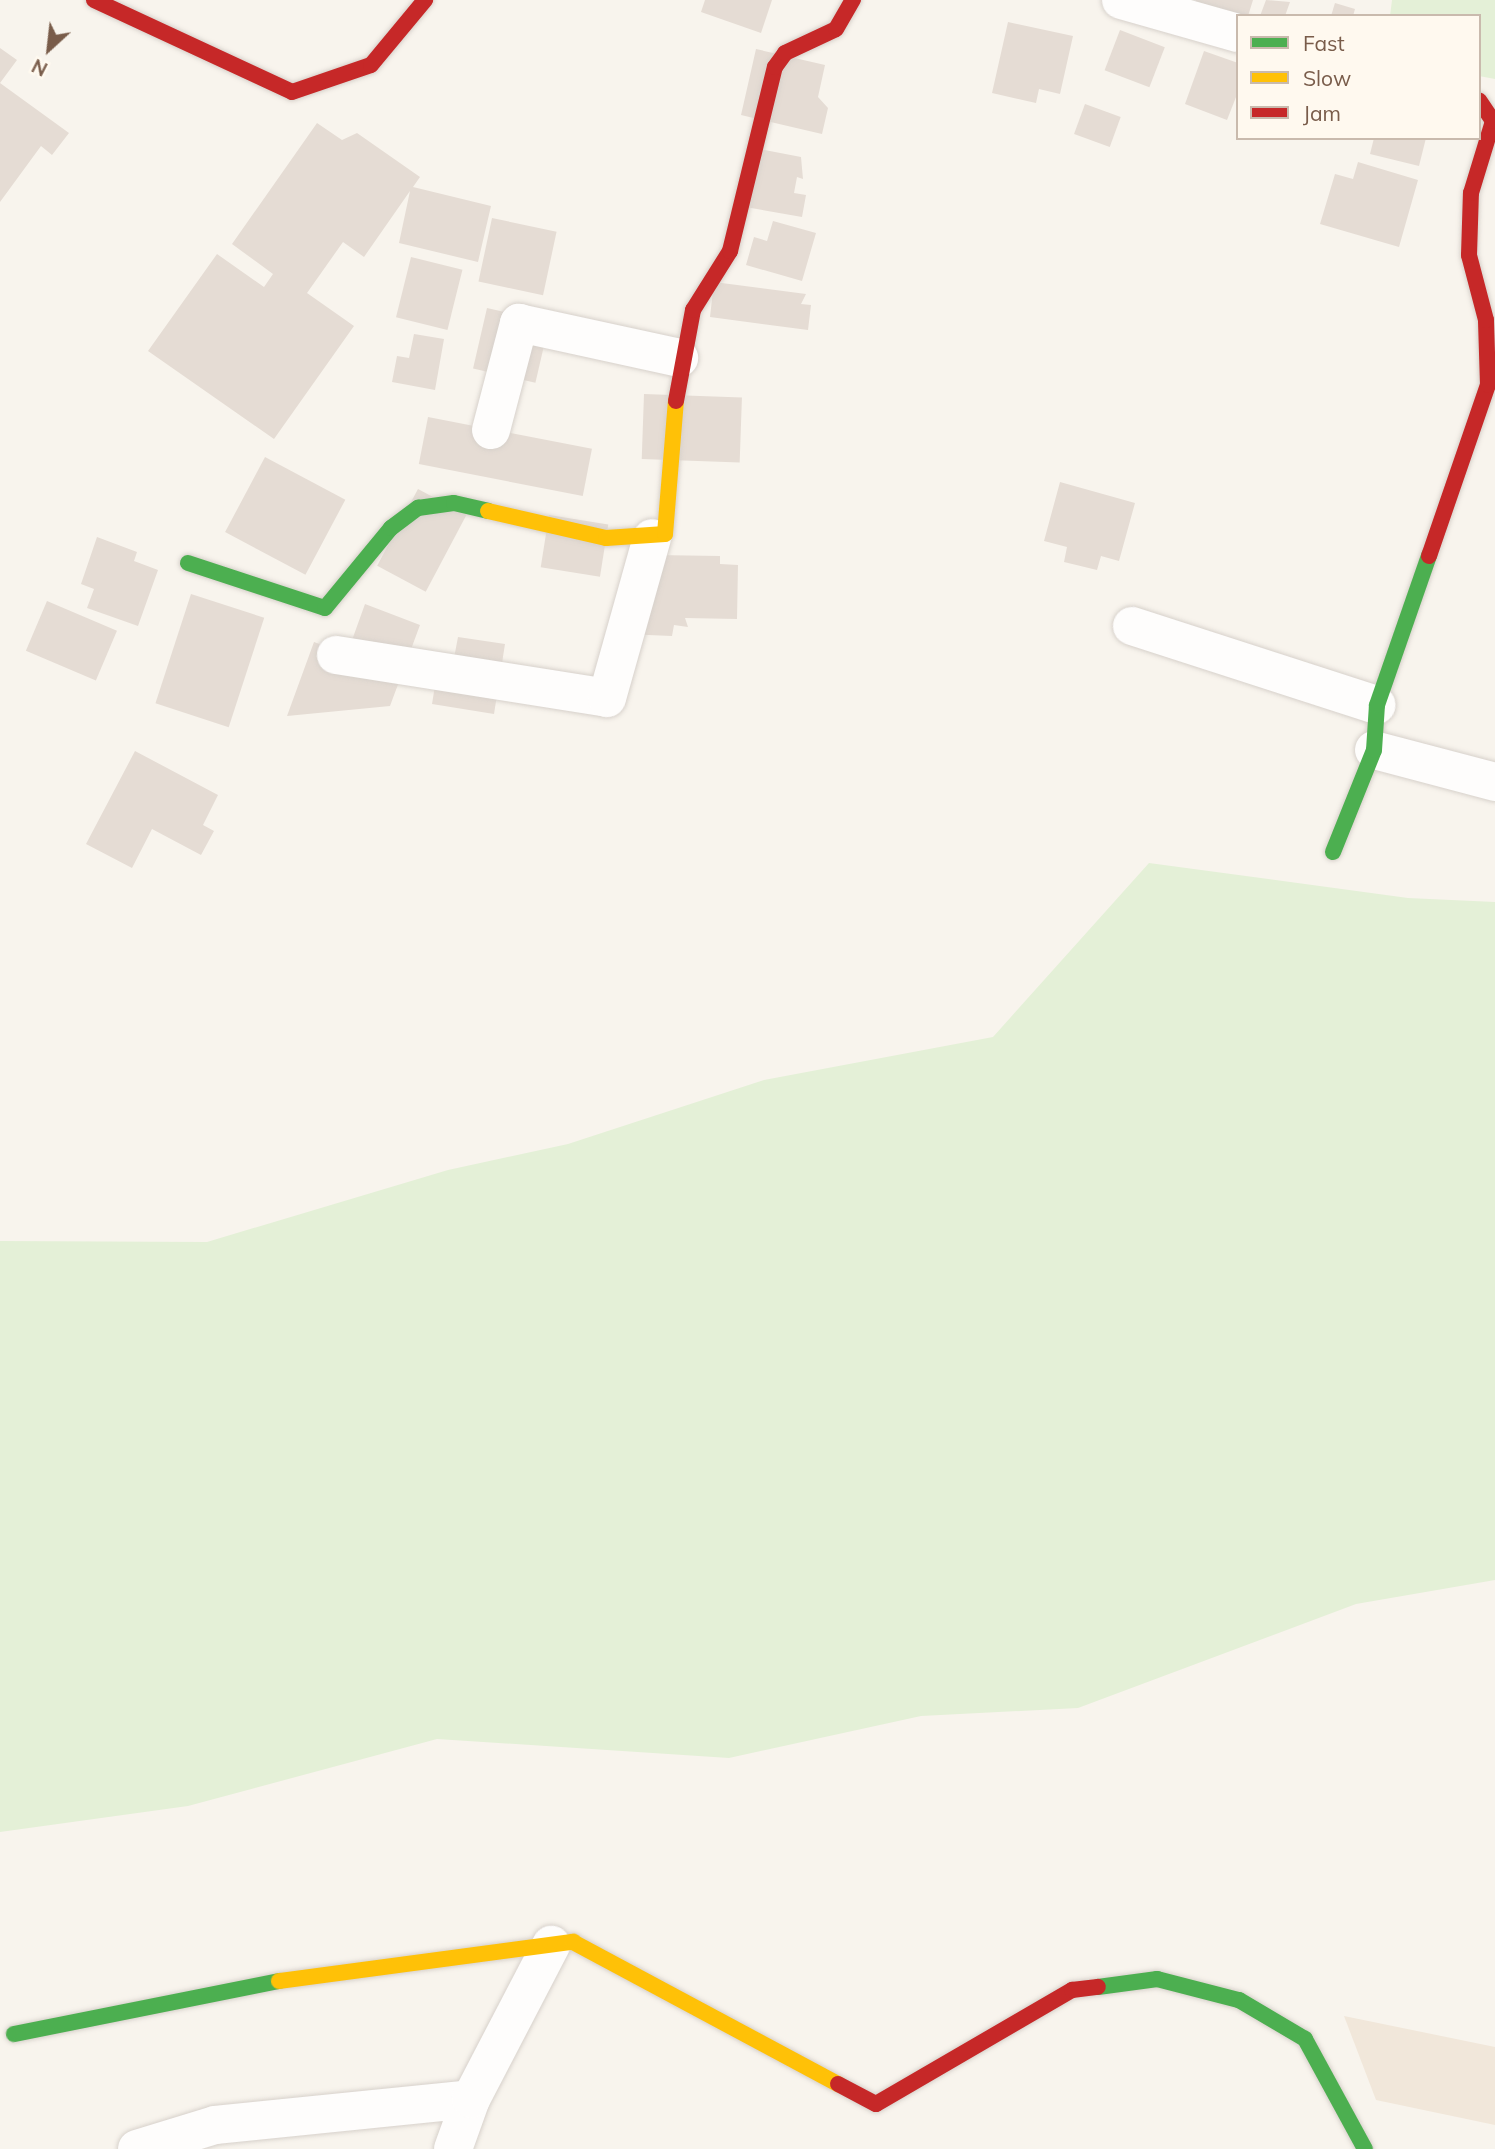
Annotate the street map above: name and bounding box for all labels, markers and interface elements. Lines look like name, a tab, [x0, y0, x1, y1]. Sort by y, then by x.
north arrow	[14, 14, 84, 84]
legend	[1236, 14, 1481, 140]
text: Fast	[1303, 30, 1345, 56]
text: N	[28, 54, 51, 82]
text: Slow	[1303, 65, 1351, 91]
text: Jam	[1303, 100, 1341, 126]

